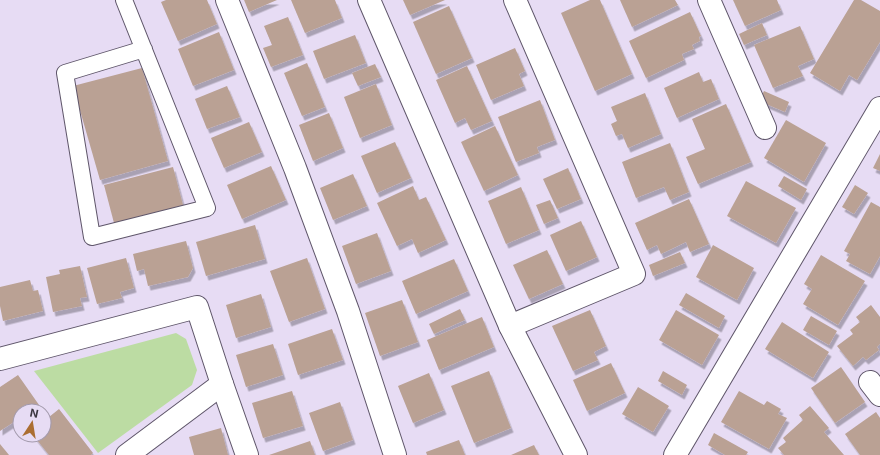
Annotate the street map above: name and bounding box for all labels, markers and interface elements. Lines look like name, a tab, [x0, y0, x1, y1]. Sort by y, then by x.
north arrow	[12, 403, 52, 443]
text: N	[29, 405, 40, 421]

